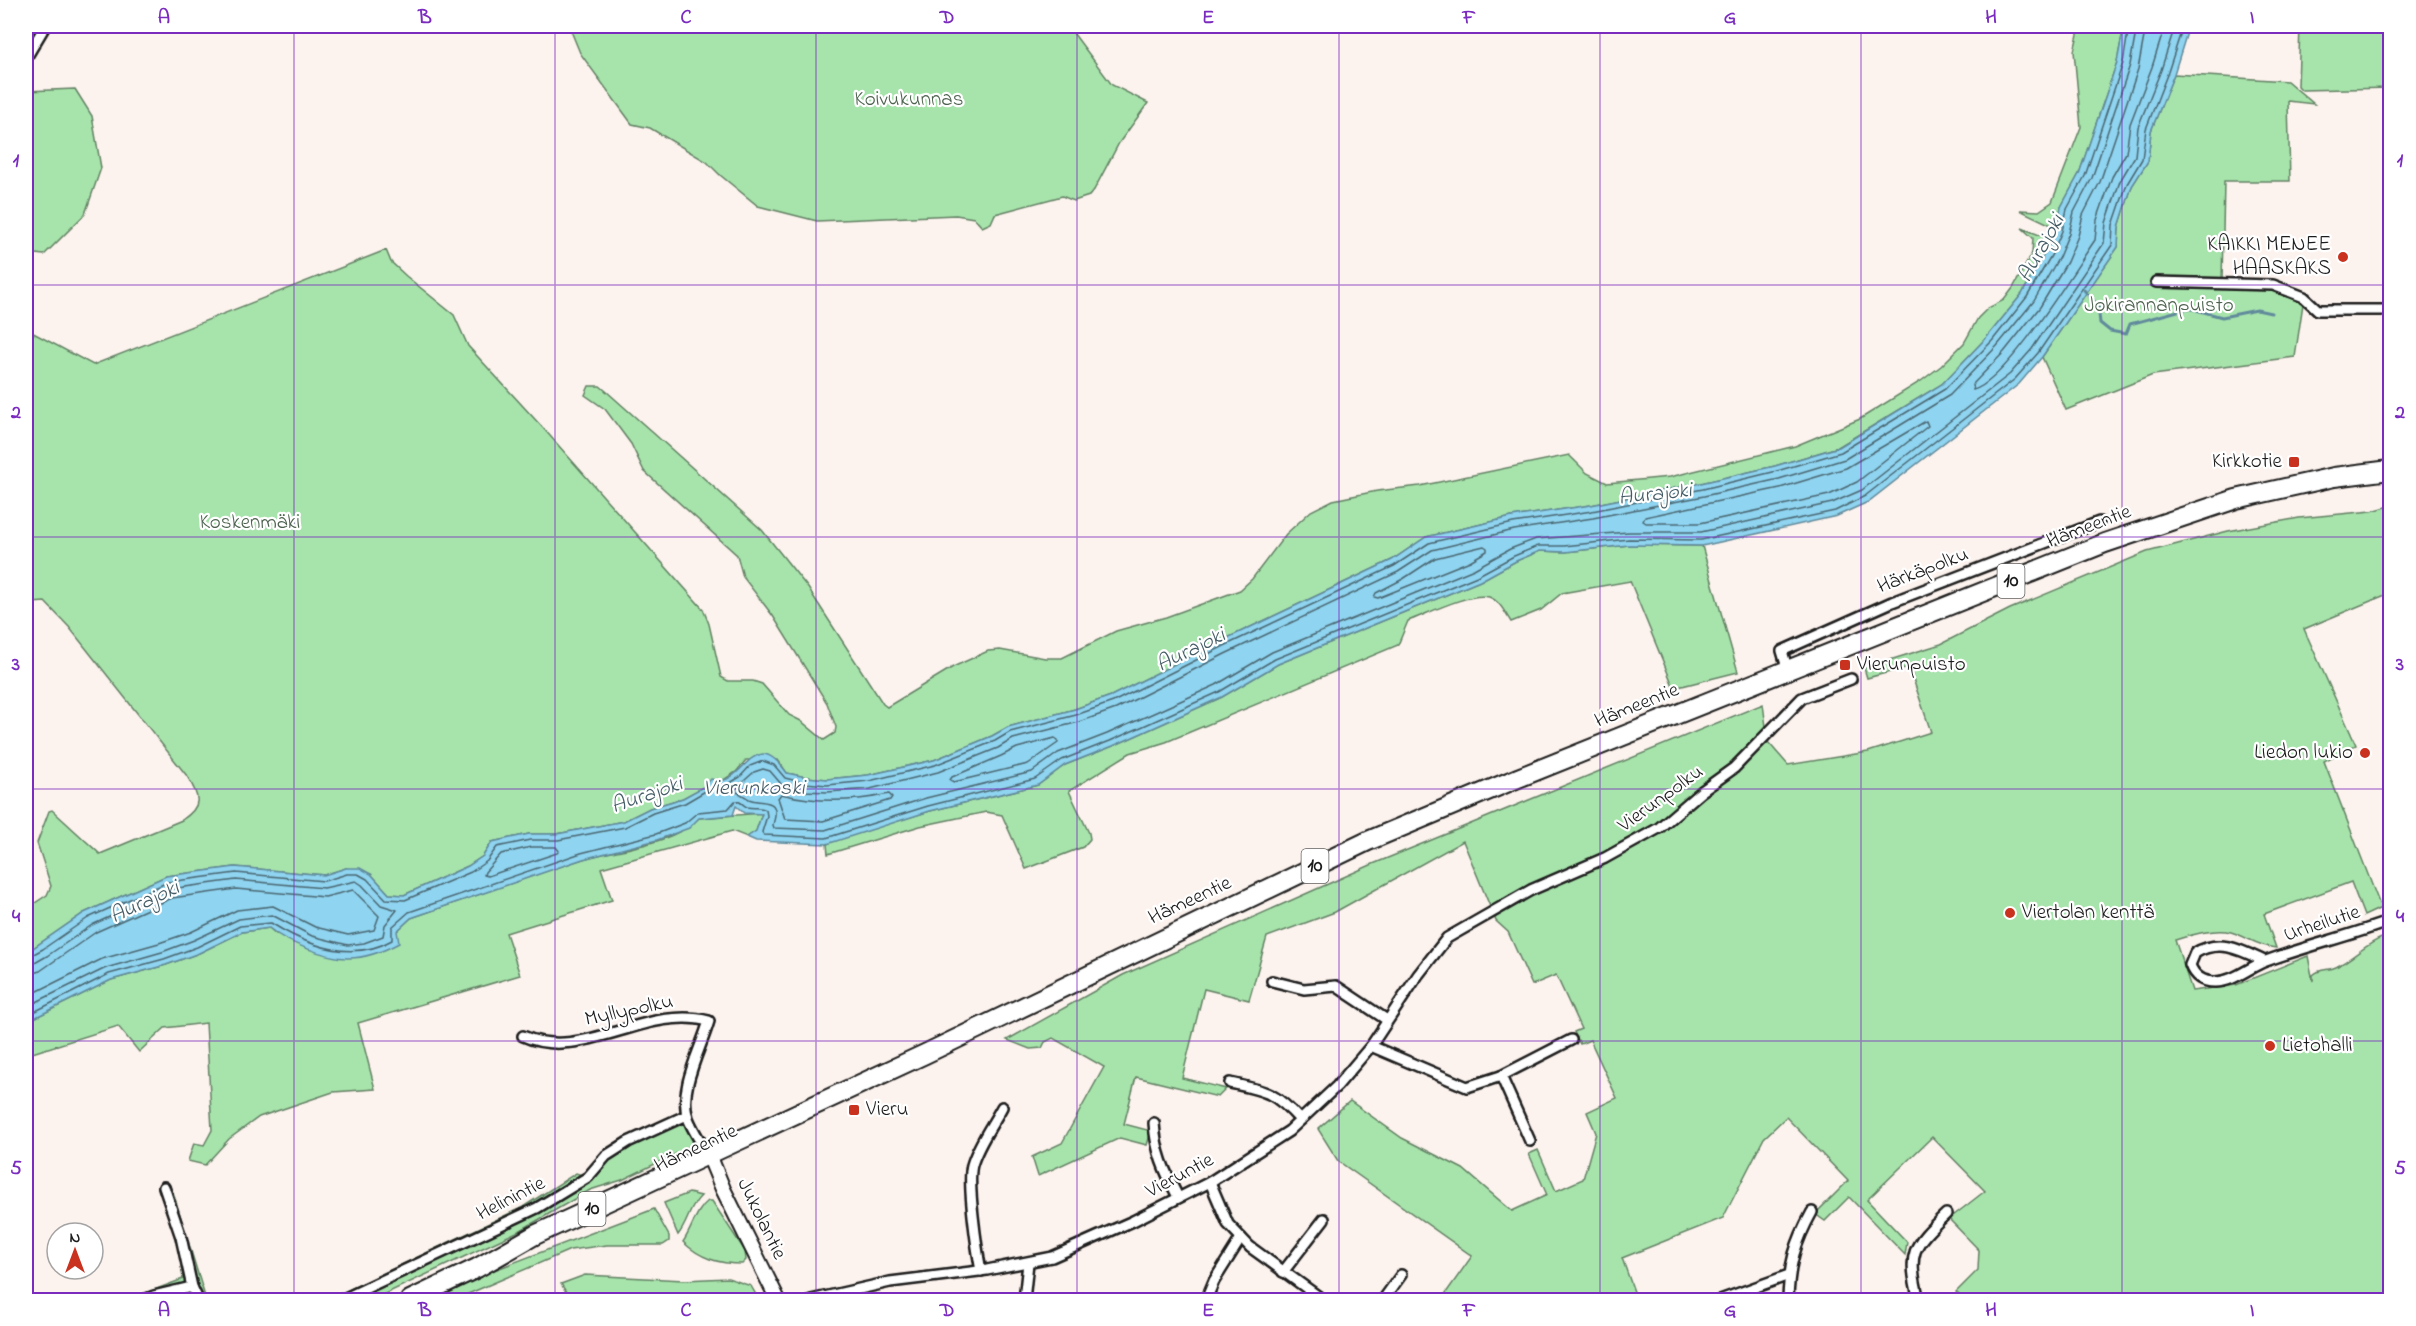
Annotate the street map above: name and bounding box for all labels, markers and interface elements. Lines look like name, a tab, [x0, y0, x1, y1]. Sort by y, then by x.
text: A	[158, 4, 170, 33]
text: B	[417, 4, 432, 33]
text: C	[681, 4, 692, 33]
text: D	[939, 4, 954, 33]
text: E	[1202, 4, 1214, 33]
text: F	[1462, 4, 1476, 33]
text: G	[1724, 4, 1737, 33]
text: H	[1985, 4, 1997, 33]
text: I	[2250, 4, 2255, 33]
park label: Koivukunnas	[855, 85, 963, 115]
text: 1	[13, 147, 20, 176]
text: 1	[2397, 147, 2404, 176]
water label: Aurajoki	[2010, 207, 2075, 289]
place label: KAIKKI MENEE HAASKAKS	[2207, 230, 2331, 284]
marker: KAIKKI MENEE HAASKAKS	[2336, 250, 2350, 264]
park label: Jokirannanpuisto	[2084, 291, 2234, 321]
text: 2	[10, 399, 21, 428]
text: 2	[2394, 399, 2405, 428]
place label: Kirkkotie	[2212, 447, 2283, 477]
marker: Kirkkotie	[2287, 455, 2301, 469]
water label: Aurajoki	[1617, 475, 1695, 515]
street label: Hämeentie	[2042, 497, 2136, 557]
park label: Koskenmäki	[200, 508, 300, 538]
street label: Härkäpolku	[1873, 540, 1973, 602]
road number: 10	[1998, 564, 2024, 598]
water label: Aurajoki	[1151, 620, 1233, 682]
place label: Vierunpuisto	[1856, 650, 1966, 680]
text: 3	[11, 651, 20, 680]
text: 3	[2395, 651, 2404, 680]
marker: Vierunpuisto	[1838, 658, 1852, 672]
street label: Hämeentie	[1590, 675, 1684, 736]
place label: Liedon lukio	[2254, 738, 2353, 768]
marker: Liedon lukio	[2358, 746, 2372, 760]
street label: Vierunpolku	[1611, 758, 1710, 841]
water label: Aurajoki	[607, 768, 689, 823]
water label: Vierunkoski	[703, 773, 807, 805]
road number: 10	[1302, 849, 1328, 883]
street label: Hämeentie	[1144, 868, 1237, 933]
water label: Aurajoki	[105, 872, 187, 933]
street label: Urheilutie	[2280, 897, 2365, 950]
place label: Viertolan kenttä	[2021, 898, 2155, 928]
text: 4	[12, 903, 21, 932]
text: 4	[2396, 903, 2405, 932]
marker: Viertolan kenttä	[2003, 906, 2017, 920]
street label: Myllypolku	[582, 987, 676, 1037]
place label: Lietohalli	[2282, 1031, 2352, 1061]
marker: Lietohalli	[2263, 1039, 2277, 1053]
place label: Vieru	[865, 1095, 909, 1125]
marker: Vieru	[847, 1103, 861, 1117]
street label: Hämeentie	[650, 1116, 743, 1181]
street label: Vieruntie	[1140, 1145, 1220, 1207]
text: 5	[10, 1155, 22, 1184]
text: 5	[2394, 1155, 2406, 1184]
street label: Helinintie	[471, 1169, 551, 1229]
street label: Jukolantie	[728, 1173, 794, 1265]
road number: 10	[578, 1192, 606, 1226]
north arrow	[45, 1221, 105, 1281]
text: N	[70, 1226, 81, 1250]
text: A	[158, 1297, 170, 1326]
text: B	[417, 1297, 432, 1326]
text: C	[681, 1297, 692, 1326]
text: D	[939, 1297, 954, 1326]
text: E	[1202, 1297, 1214, 1326]
text: F	[1462, 1297, 1476, 1326]
text: G	[1724, 1297, 1737, 1326]
text: H	[1985, 1297, 1997, 1326]
text: I	[2250, 1297, 2255, 1326]

